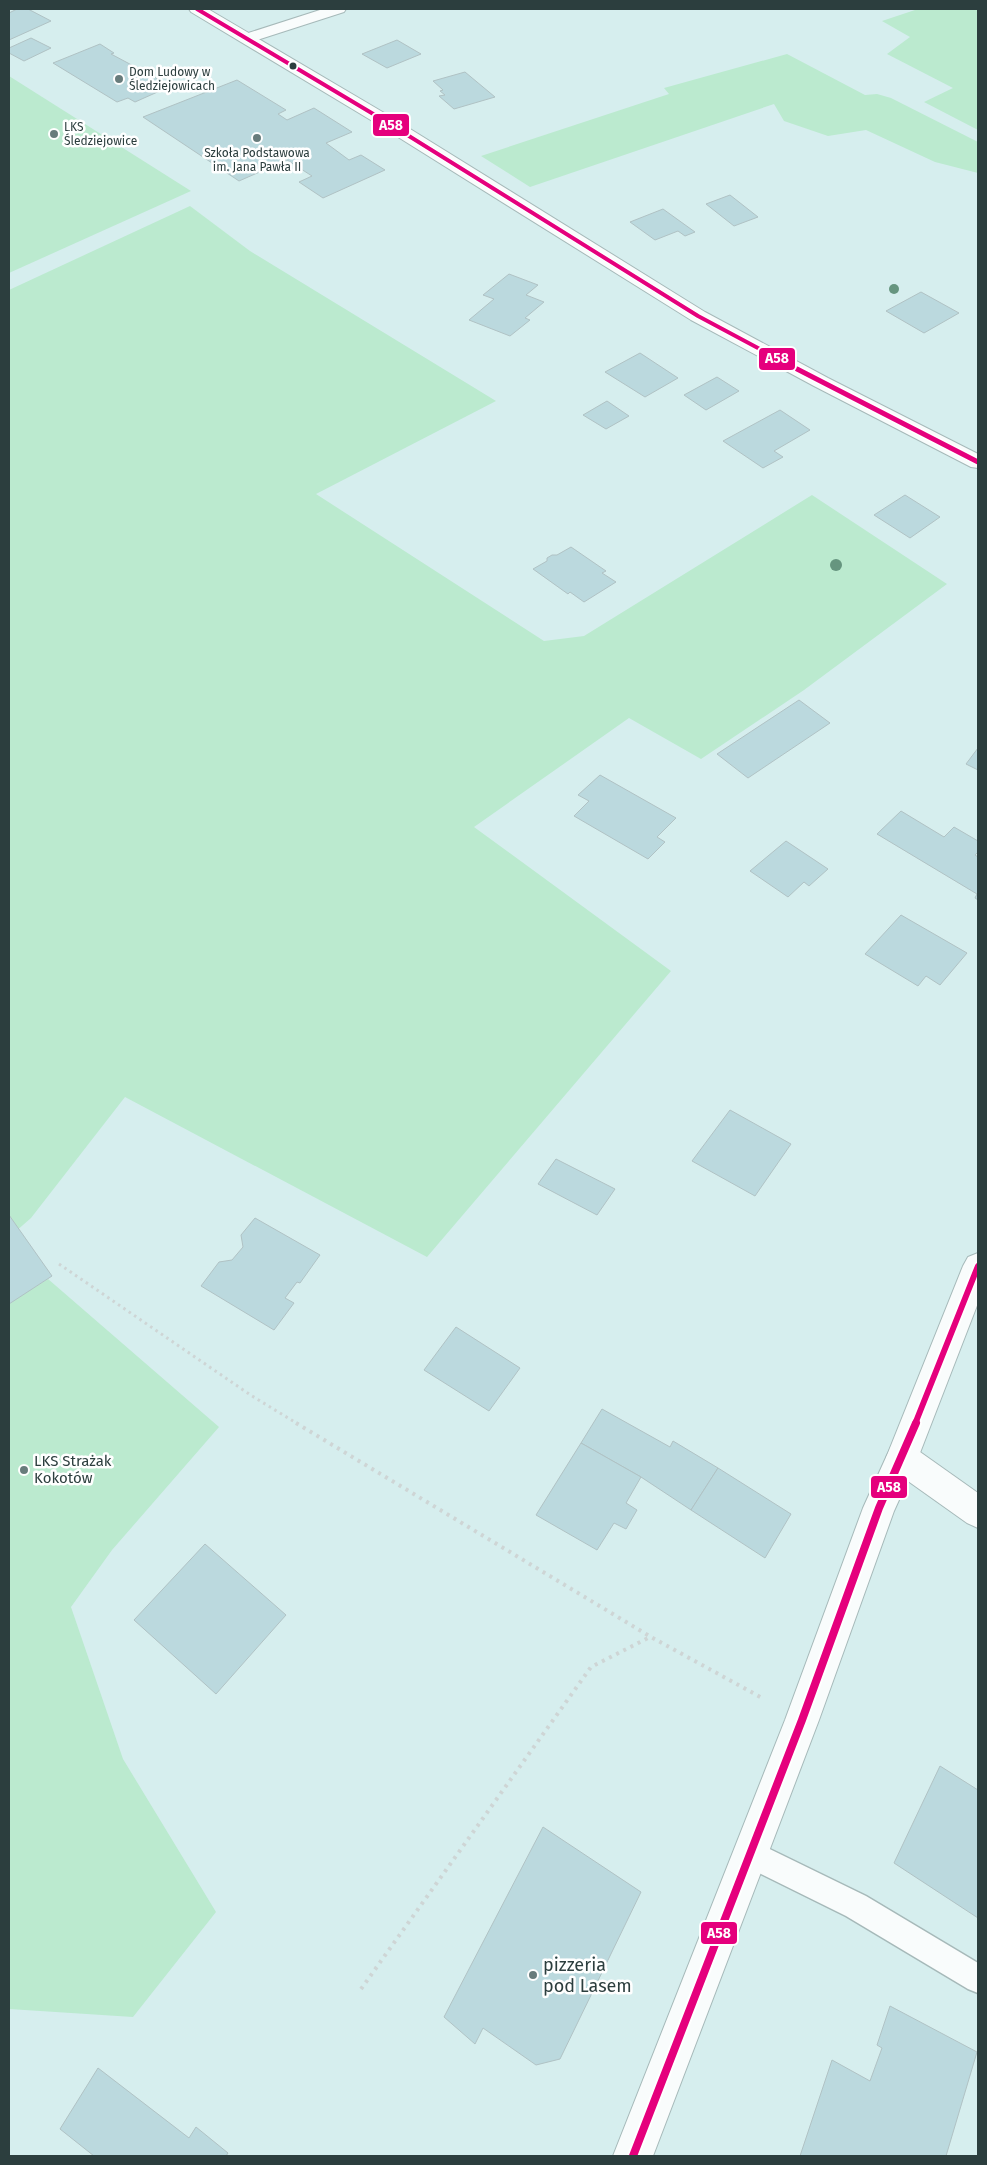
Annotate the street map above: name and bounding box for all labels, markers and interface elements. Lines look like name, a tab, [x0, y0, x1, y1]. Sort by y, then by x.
unlabelled marker	[288, 61, 298, 71]
place label: Dom Ludowy w Śledziejowicach	[129, 65, 215, 93]
marker: Dom Ludowy w Śledziejowicach	[113, 73, 125, 85]
line badge: A58	[372, 113, 410, 137]
text: A58	[378, 117, 403, 134]
place label: LKS Śledziejowice	[64, 120, 137, 148]
marker: LKS Śledziejowice	[48, 128, 60, 140]
marker: Szkoła Podstawowa im. Jana Pawła II	[251, 132, 263, 144]
place label: Szkoła Podstawowa im. Jana Pawła II	[204, 146, 310, 174]
line badge: A58	[758, 347, 796, 371]
text: A58	[764, 350, 789, 367]
place label: LKS Strażak Kokotów	[34, 1452, 112, 1487]
marker: LKS Strażak Kokotów	[18, 1464, 30, 1476]
line badge: A58	[870, 1475, 908, 1499]
text: A58	[876, 1479, 901, 1496]
line badge: A58	[700, 1921, 738, 1945]
text: A58	[706, 1925, 731, 1942]
place label: pizzeria pod Lasem	[543, 1954, 632, 1997]
marker: pizzeria pod Lasem	[527, 1969, 539, 1981]

